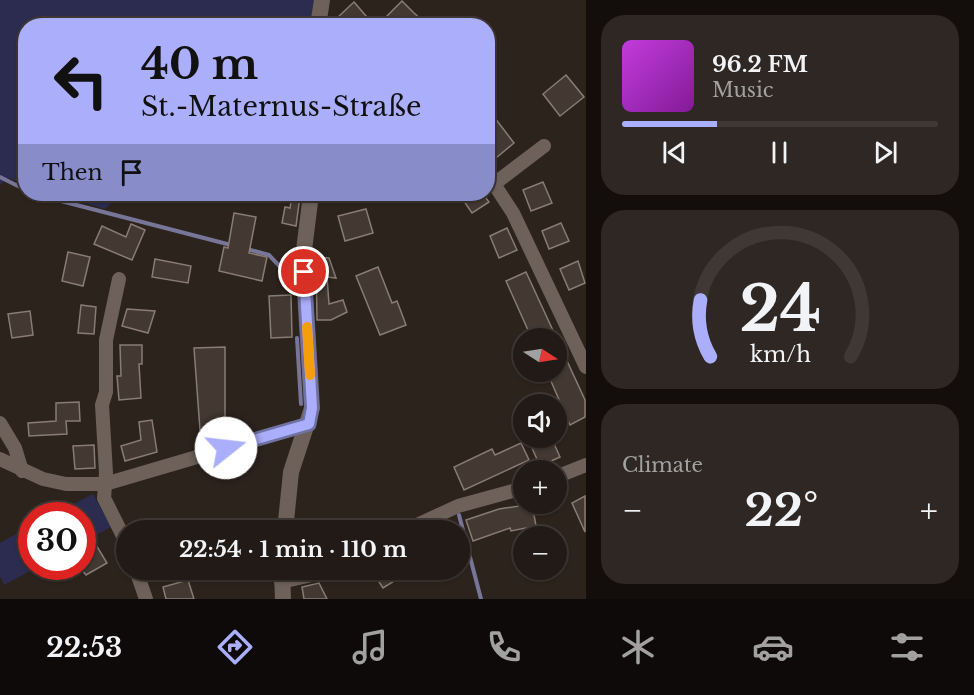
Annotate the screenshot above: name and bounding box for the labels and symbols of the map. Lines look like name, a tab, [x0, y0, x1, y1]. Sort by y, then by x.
pin	[278, 246, 329, 297]
north arrow	[513, 328, 567, 382]
position arrow	[194, 416, 258, 480]
speed limit sign: 30	[18, 502, 96, 580]

